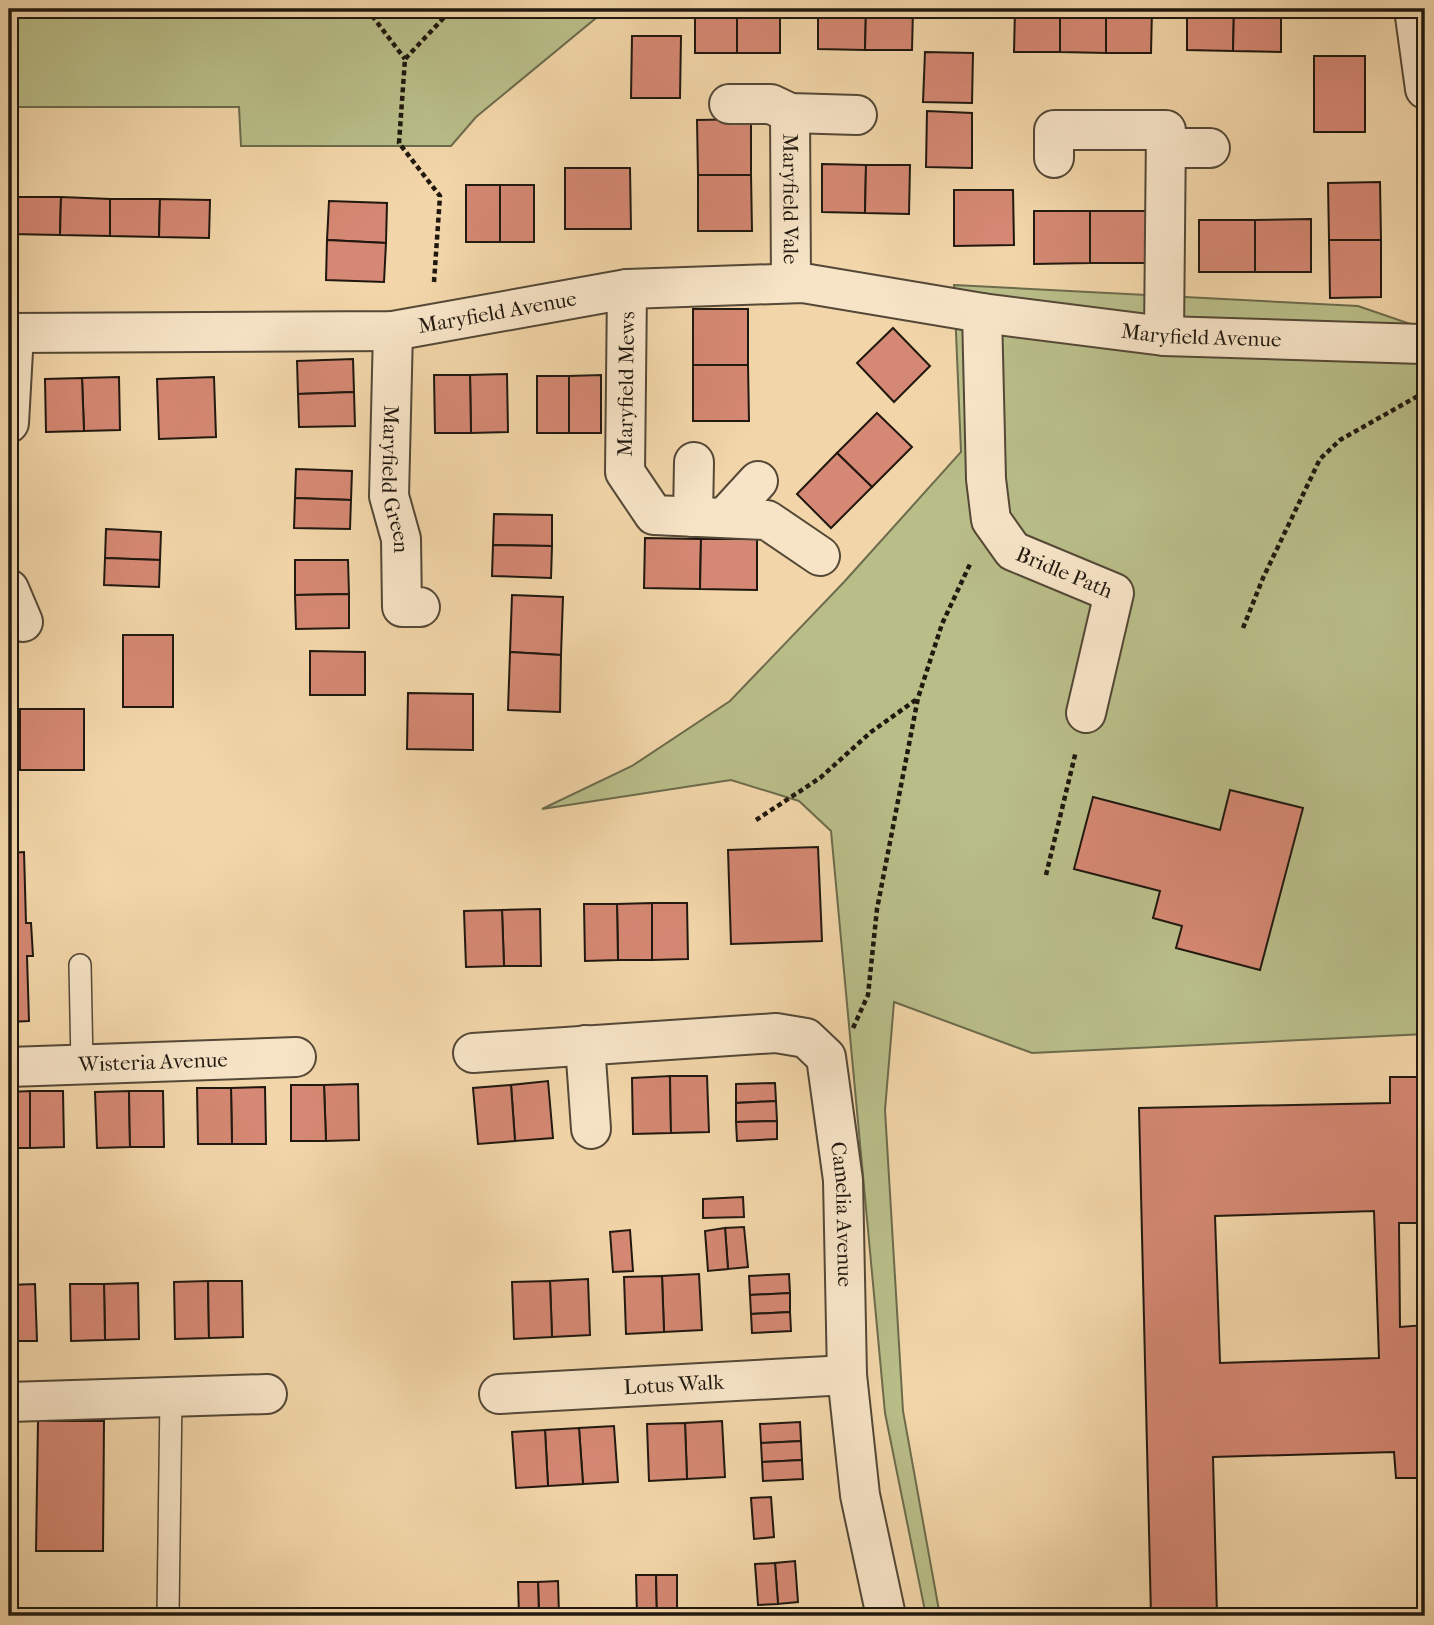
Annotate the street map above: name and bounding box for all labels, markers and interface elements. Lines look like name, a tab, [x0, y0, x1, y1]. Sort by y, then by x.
street label: Maryfield Vale	[778, 134, 803, 264]
street label: Maryfield Avenue	[416, 286, 578, 338]
street label: Maryfield Mews	[613, 311, 639, 457]
street label: Maryfield Avenue	[1120, 319, 1282, 352]
street label: Maryfield Green	[377, 405, 413, 553]
street label: Bridle Path	[1013, 542, 1116, 603]
street label: Wisteria Avenue	[77, 1047, 228, 1077]
street label: Camelia Avenue	[826, 1140, 857, 1287]
street label: Lotus Walk	[623, 1370, 725, 1399]

